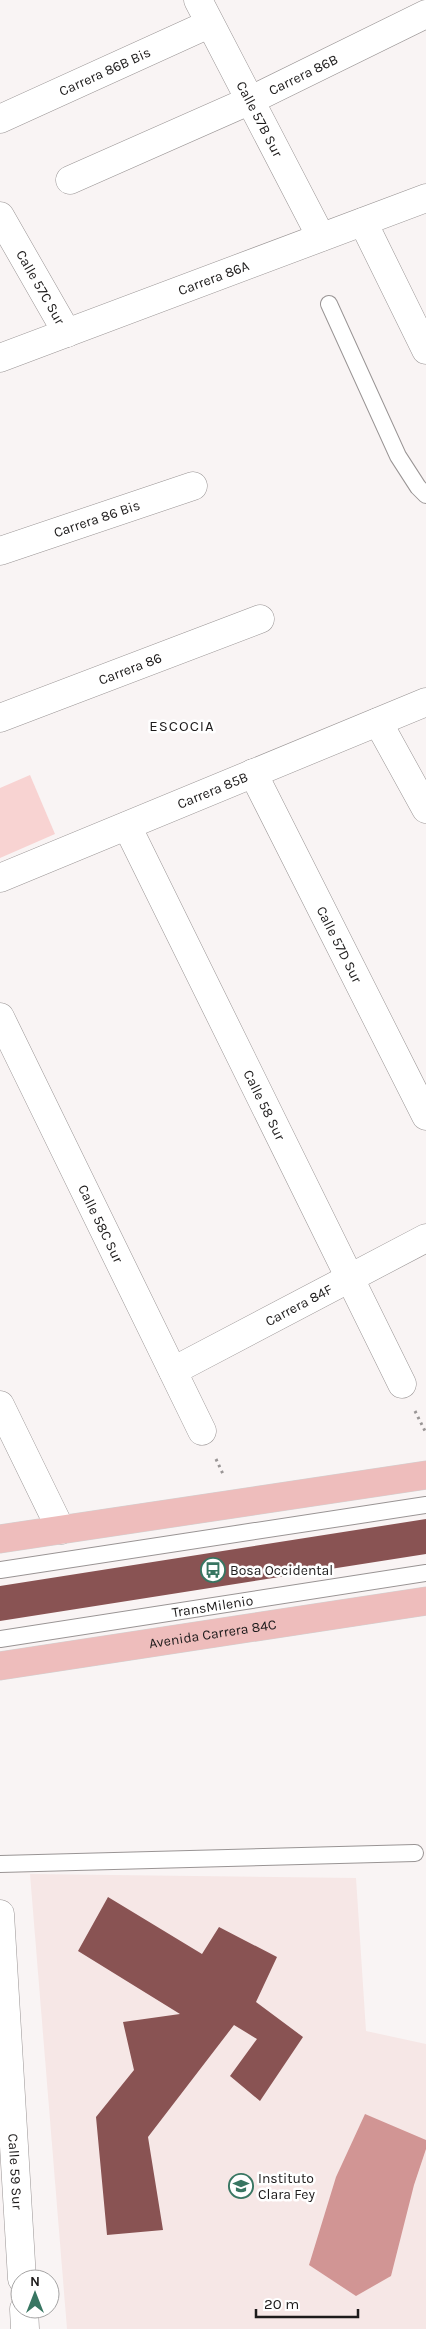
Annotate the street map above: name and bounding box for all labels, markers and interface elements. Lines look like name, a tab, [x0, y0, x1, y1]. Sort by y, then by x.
street label: Carrera 86B Bis	[56, 44, 153, 100]
street label: Carrera 86B	[266, 51, 341, 99]
street label: Calle 57B Sur	[233, 78, 286, 161]
street label: Calle 57C Sur	[12, 247, 69, 329]
street label: Carrera 86A	[176, 257, 251, 299]
street label: Carrera 86 Bis	[51, 497, 142, 541]
street label: Carrera 86	[96, 649, 164, 689]
district label: ESCOCIA	[149, 717, 215, 735]
street label: Carrera 85B	[175, 768, 251, 813]
street label: Calle 57D Sur	[313, 903, 366, 987]
street label: Calle 58 Sur	[239, 1067, 289, 1144]
street label: Calle 58C Sur	[74, 1182, 127, 1267]
street label: Carrera 84F	[262, 1281, 335, 1330]
bus stop icon: Bosa Occidental	[200, 1557, 226, 1583]
place label: Bosa Occidental	[230, 1562, 333, 1579]
street label: TransMilenio	[171, 1592, 254, 1621]
street label: Avenida Carrera 84C	[148, 1616, 278, 1652]
street label: Calle 59 Sur	[4, 2133, 26, 2211]
place label: Instituto Clara Fey	[258, 2170, 315, 2203]
school or university icon: Instituto Clara Fey	[228, 2173, 254, 2199]
north arrow	[10, 2269, 60, 2319]
text: N	[30, 2273, 40, 2290]
scale bar	[256, 2286, 358, 2318]
text: 20 m	[264, 2295, 299, 2313]

